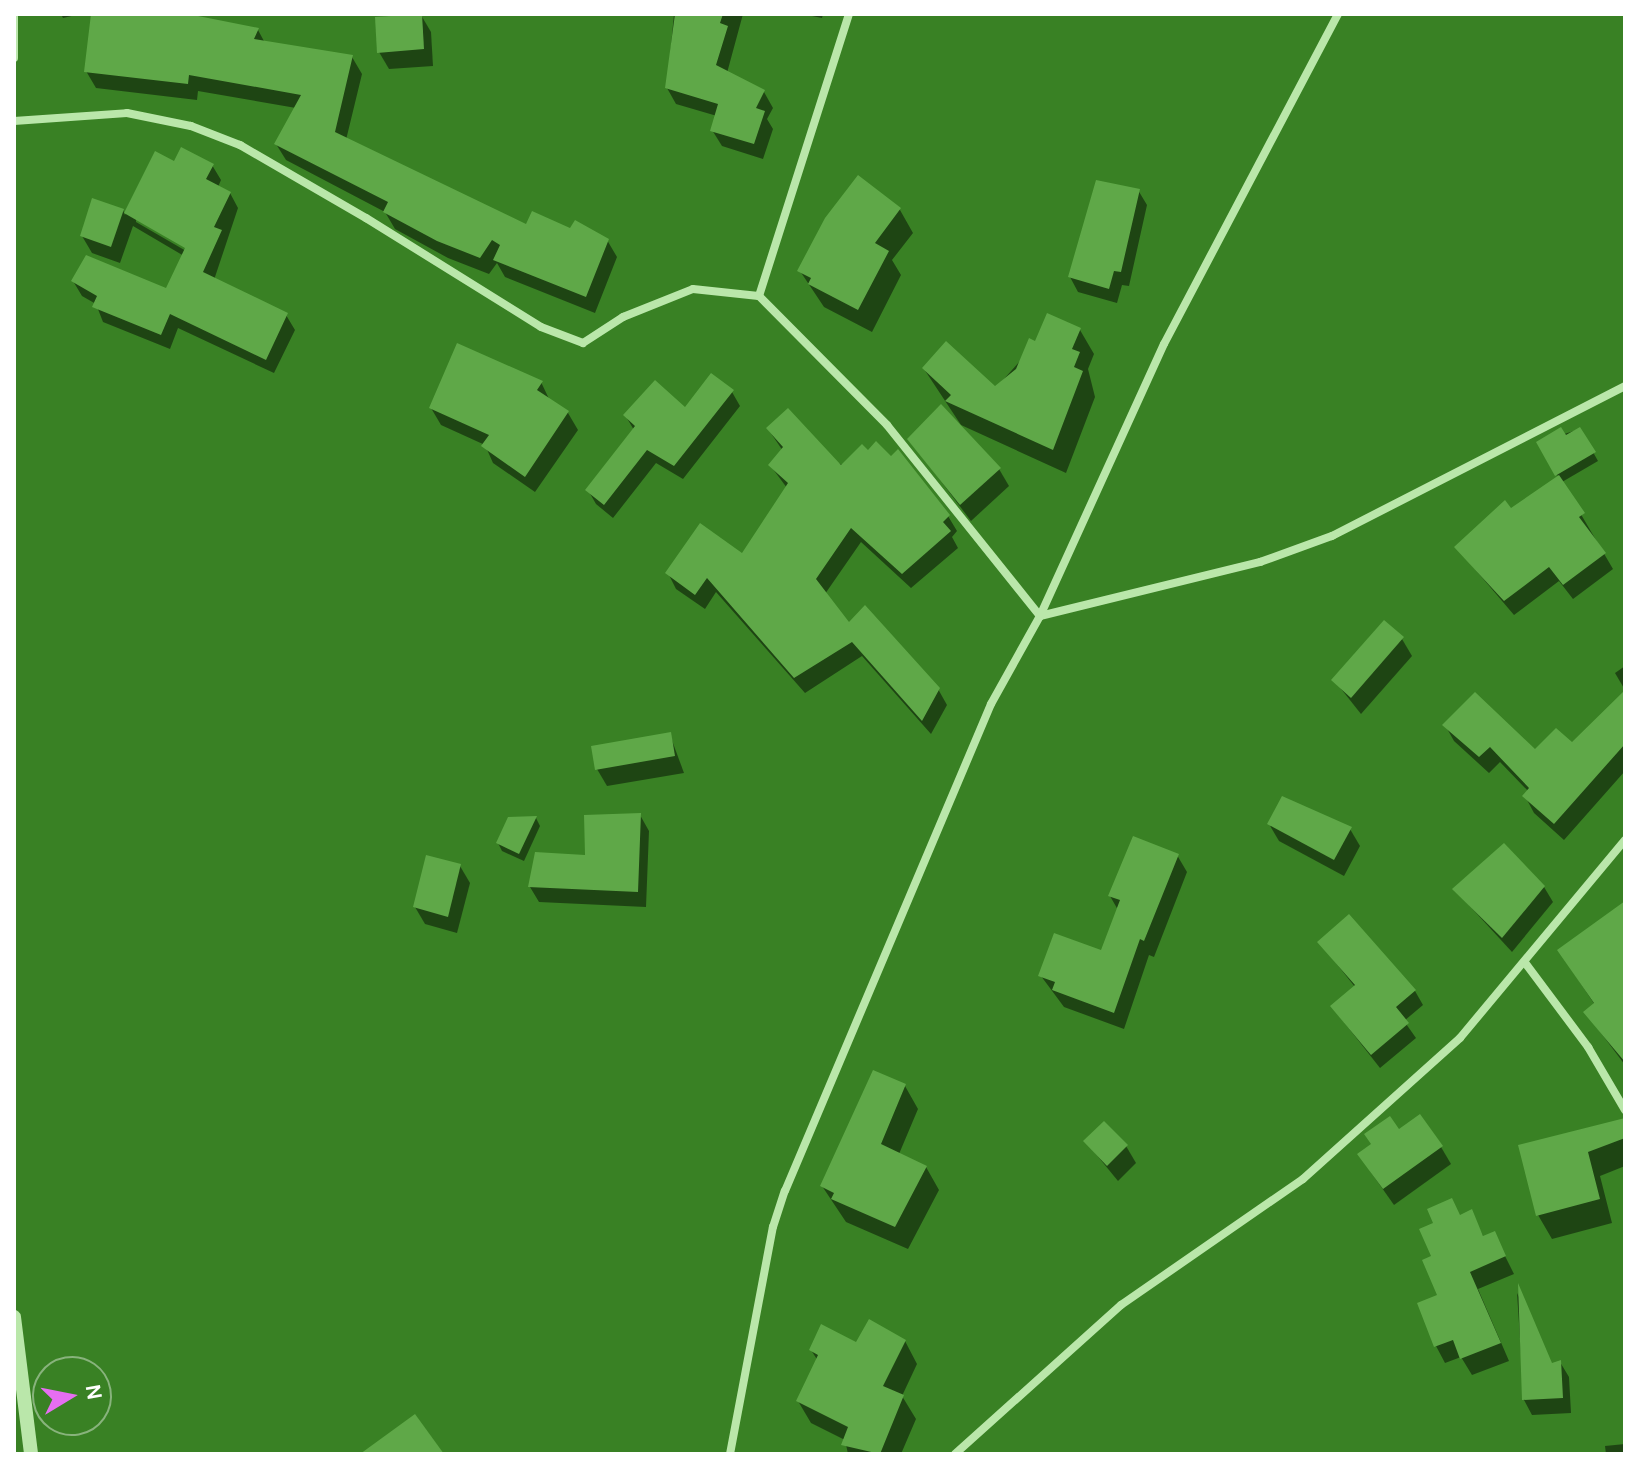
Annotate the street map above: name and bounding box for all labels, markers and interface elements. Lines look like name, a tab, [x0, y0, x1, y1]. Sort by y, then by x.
north arrow	[32, 1356, 112, 1436]
text: N	[79, 1382, 108, 1402]

